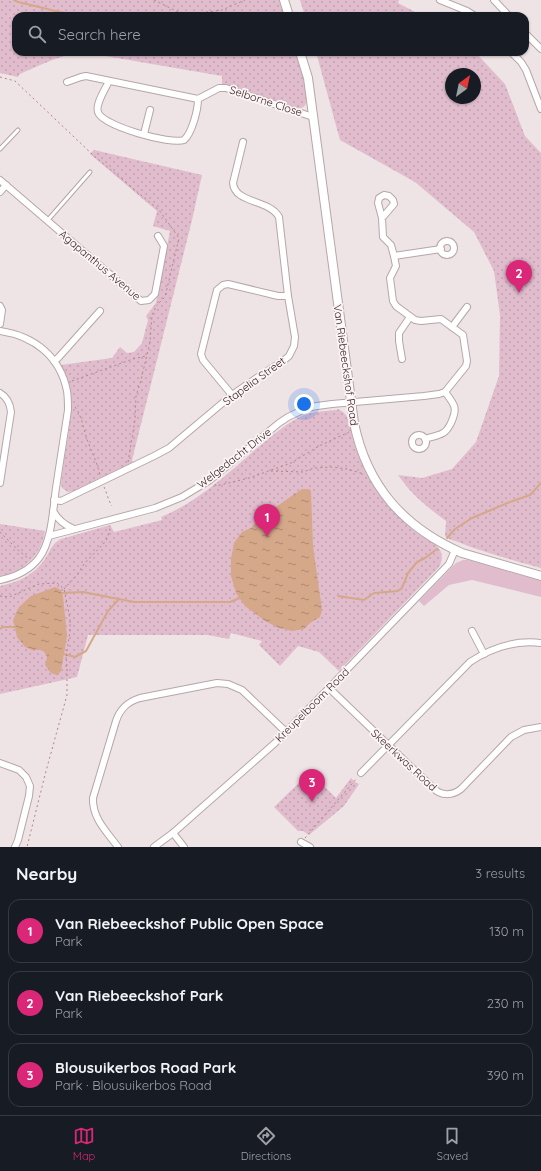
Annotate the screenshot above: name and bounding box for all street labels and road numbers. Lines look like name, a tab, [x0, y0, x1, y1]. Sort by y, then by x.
street label: Selborne Close	[228, 83, 304, 119]
street label: Agapanthus Avenue	[56, 227, 144, 303]
street label: Van Riebeeckshof Road	[331, 304, 361, 426]
street label: Stapelia Street	[220, 353, 288, 408]
street label: Welgedacht Drive	[194, 425, 274, 491]
street label: Kreupelboom Road	[272, 665, 352, 745]
street label: Skeerkwas Road	[368, 726, 440, 794]

